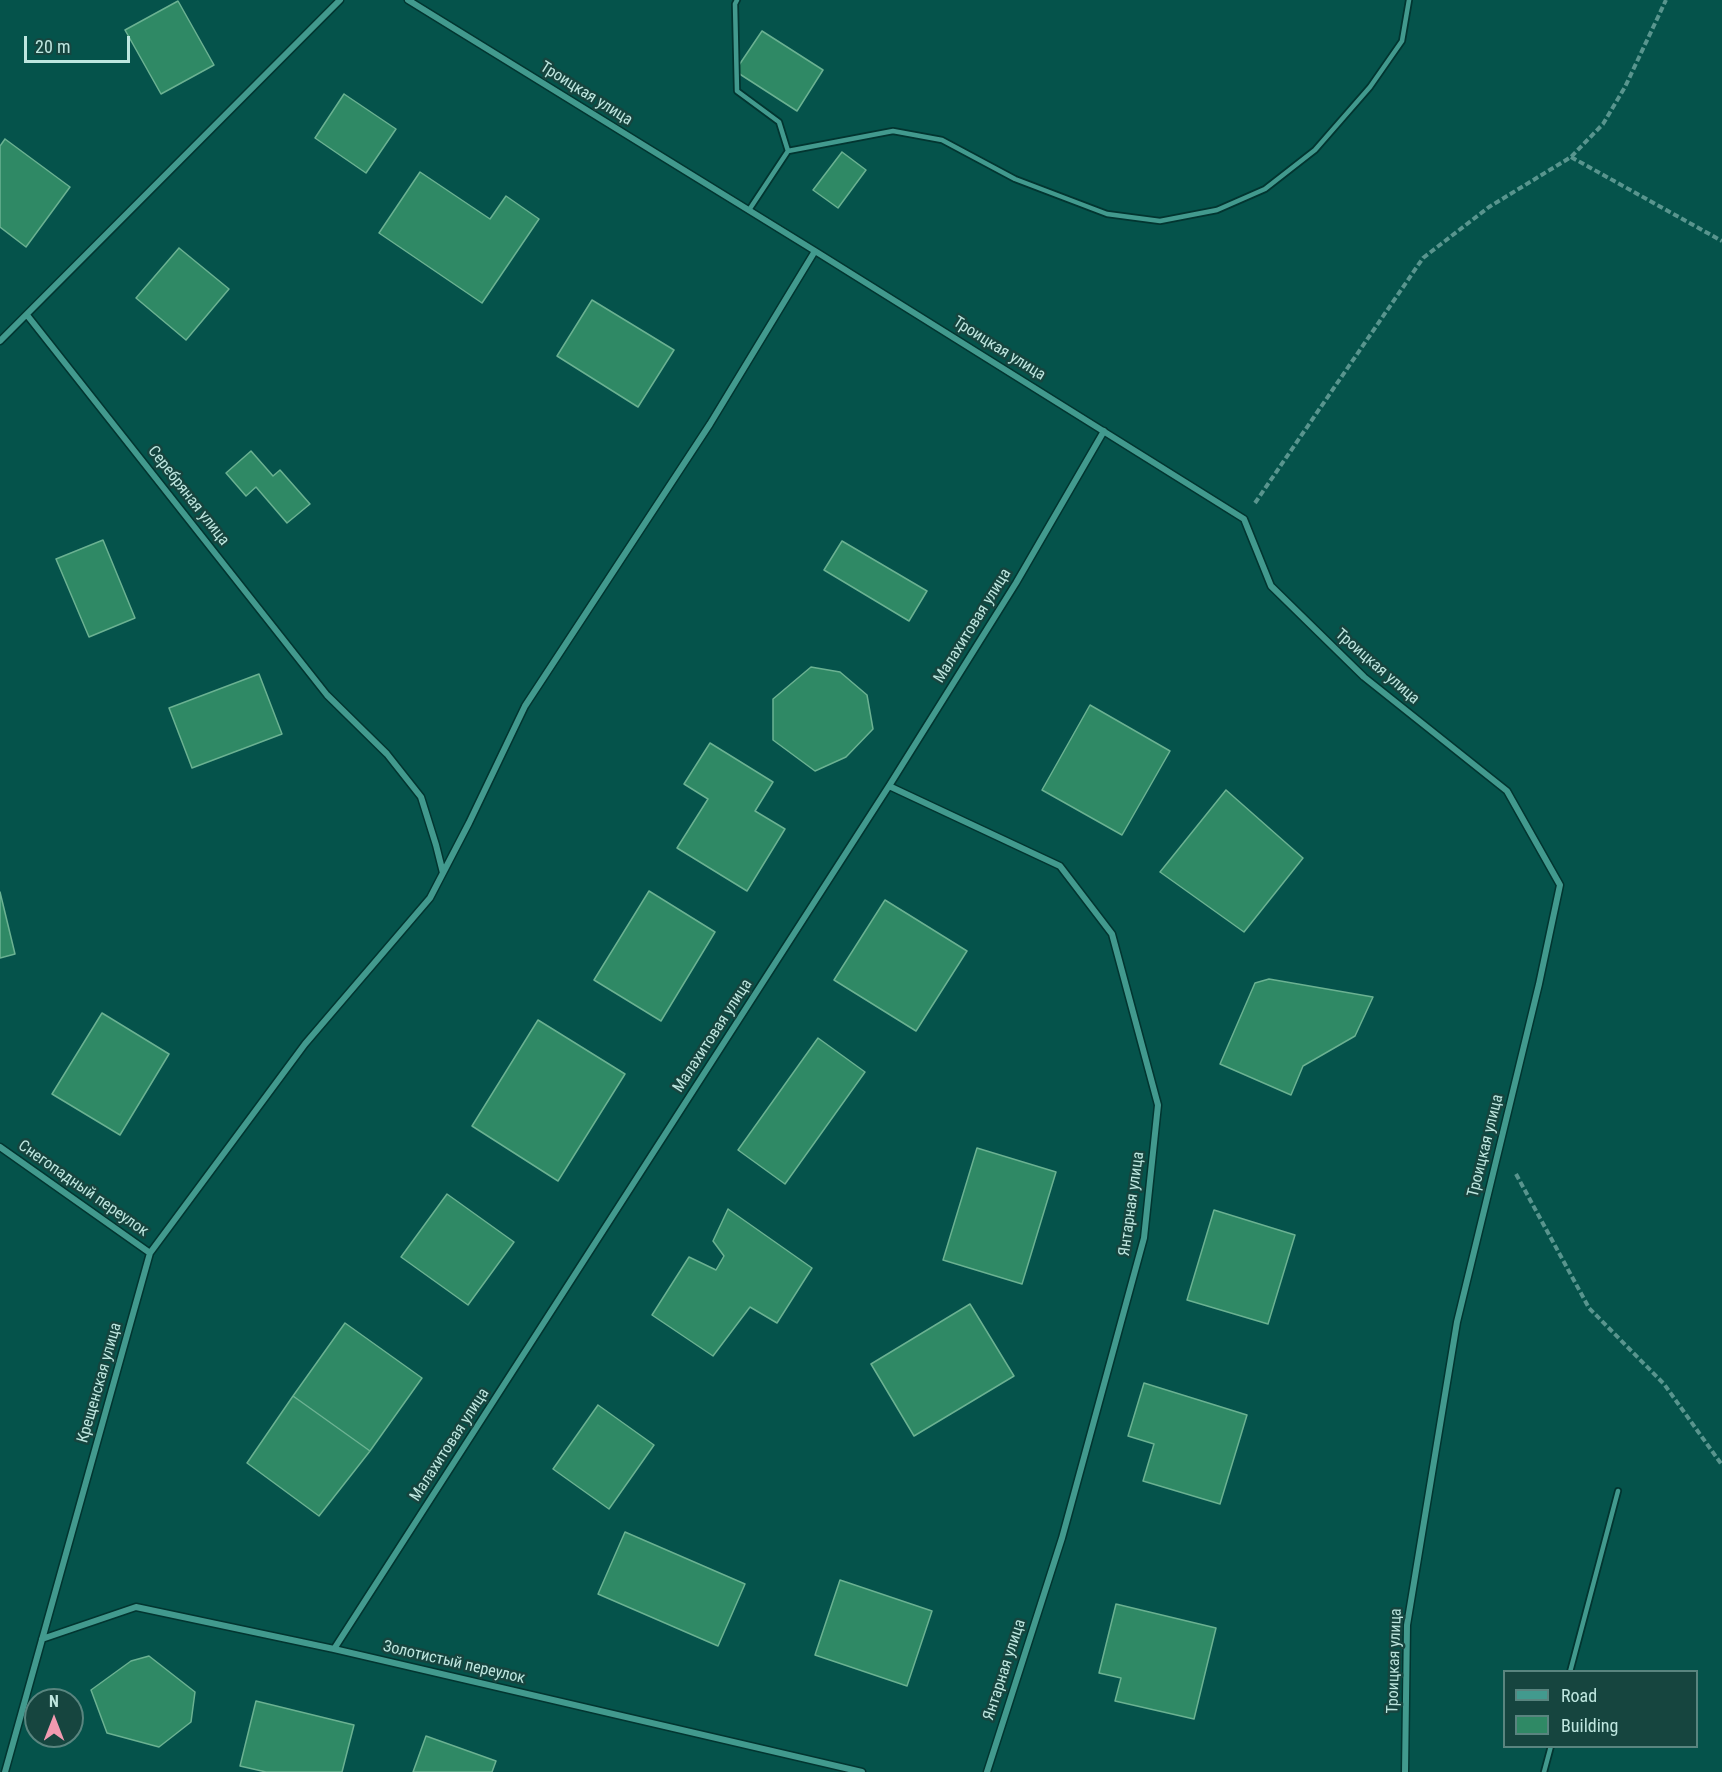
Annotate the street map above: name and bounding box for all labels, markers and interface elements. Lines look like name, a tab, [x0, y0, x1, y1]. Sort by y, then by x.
scale bar	[27, 24, 134, 62]
text: 20 m	[35, 36, 70, 57]
street label: Троицкая улица	[536, 58, 636, 130]
street label: Троицкая улица	[949, 313, 1049, 385]
street label: Серебряная улица	[143, 442, 233, 550]
street label: Малахитовая улица	[930, 565, 1016, 687]
street label: Троицкая улица	[1331, 625, 1423, 709]
street label: Малахитовая улица	[669, 976, 757, 1096]
street label: Троицкая улица	[1464, 1093, 1508, 1199]
street label: Снегопадный переулок	[14, 1137, 152, 1241]
street label: Янтарная улица	[1115, 1151, 1149, 1257]
street label: Крещенская улица	[74, 1321, 126, 1445]
street label: Малахитовая улица	[406, 1385, 494, 1505]
street label: Троицкая улица	[1384, 1608, 1406, 1714]
street label: Янтарная улица	[980, 1617, 1030, 1723]
street label: Золотистый переулок	[381, 1637, 527, 1689]
legend	[1503, 1670, 1698, 1748]
text: Road	[1561, 1685, 1597, 1706]
north arrow	[24, 1688, 84, 1748]
text: N	[49, 1692, 59, 1711]
text: Building	[1561, 1715, 1618, 1736]

